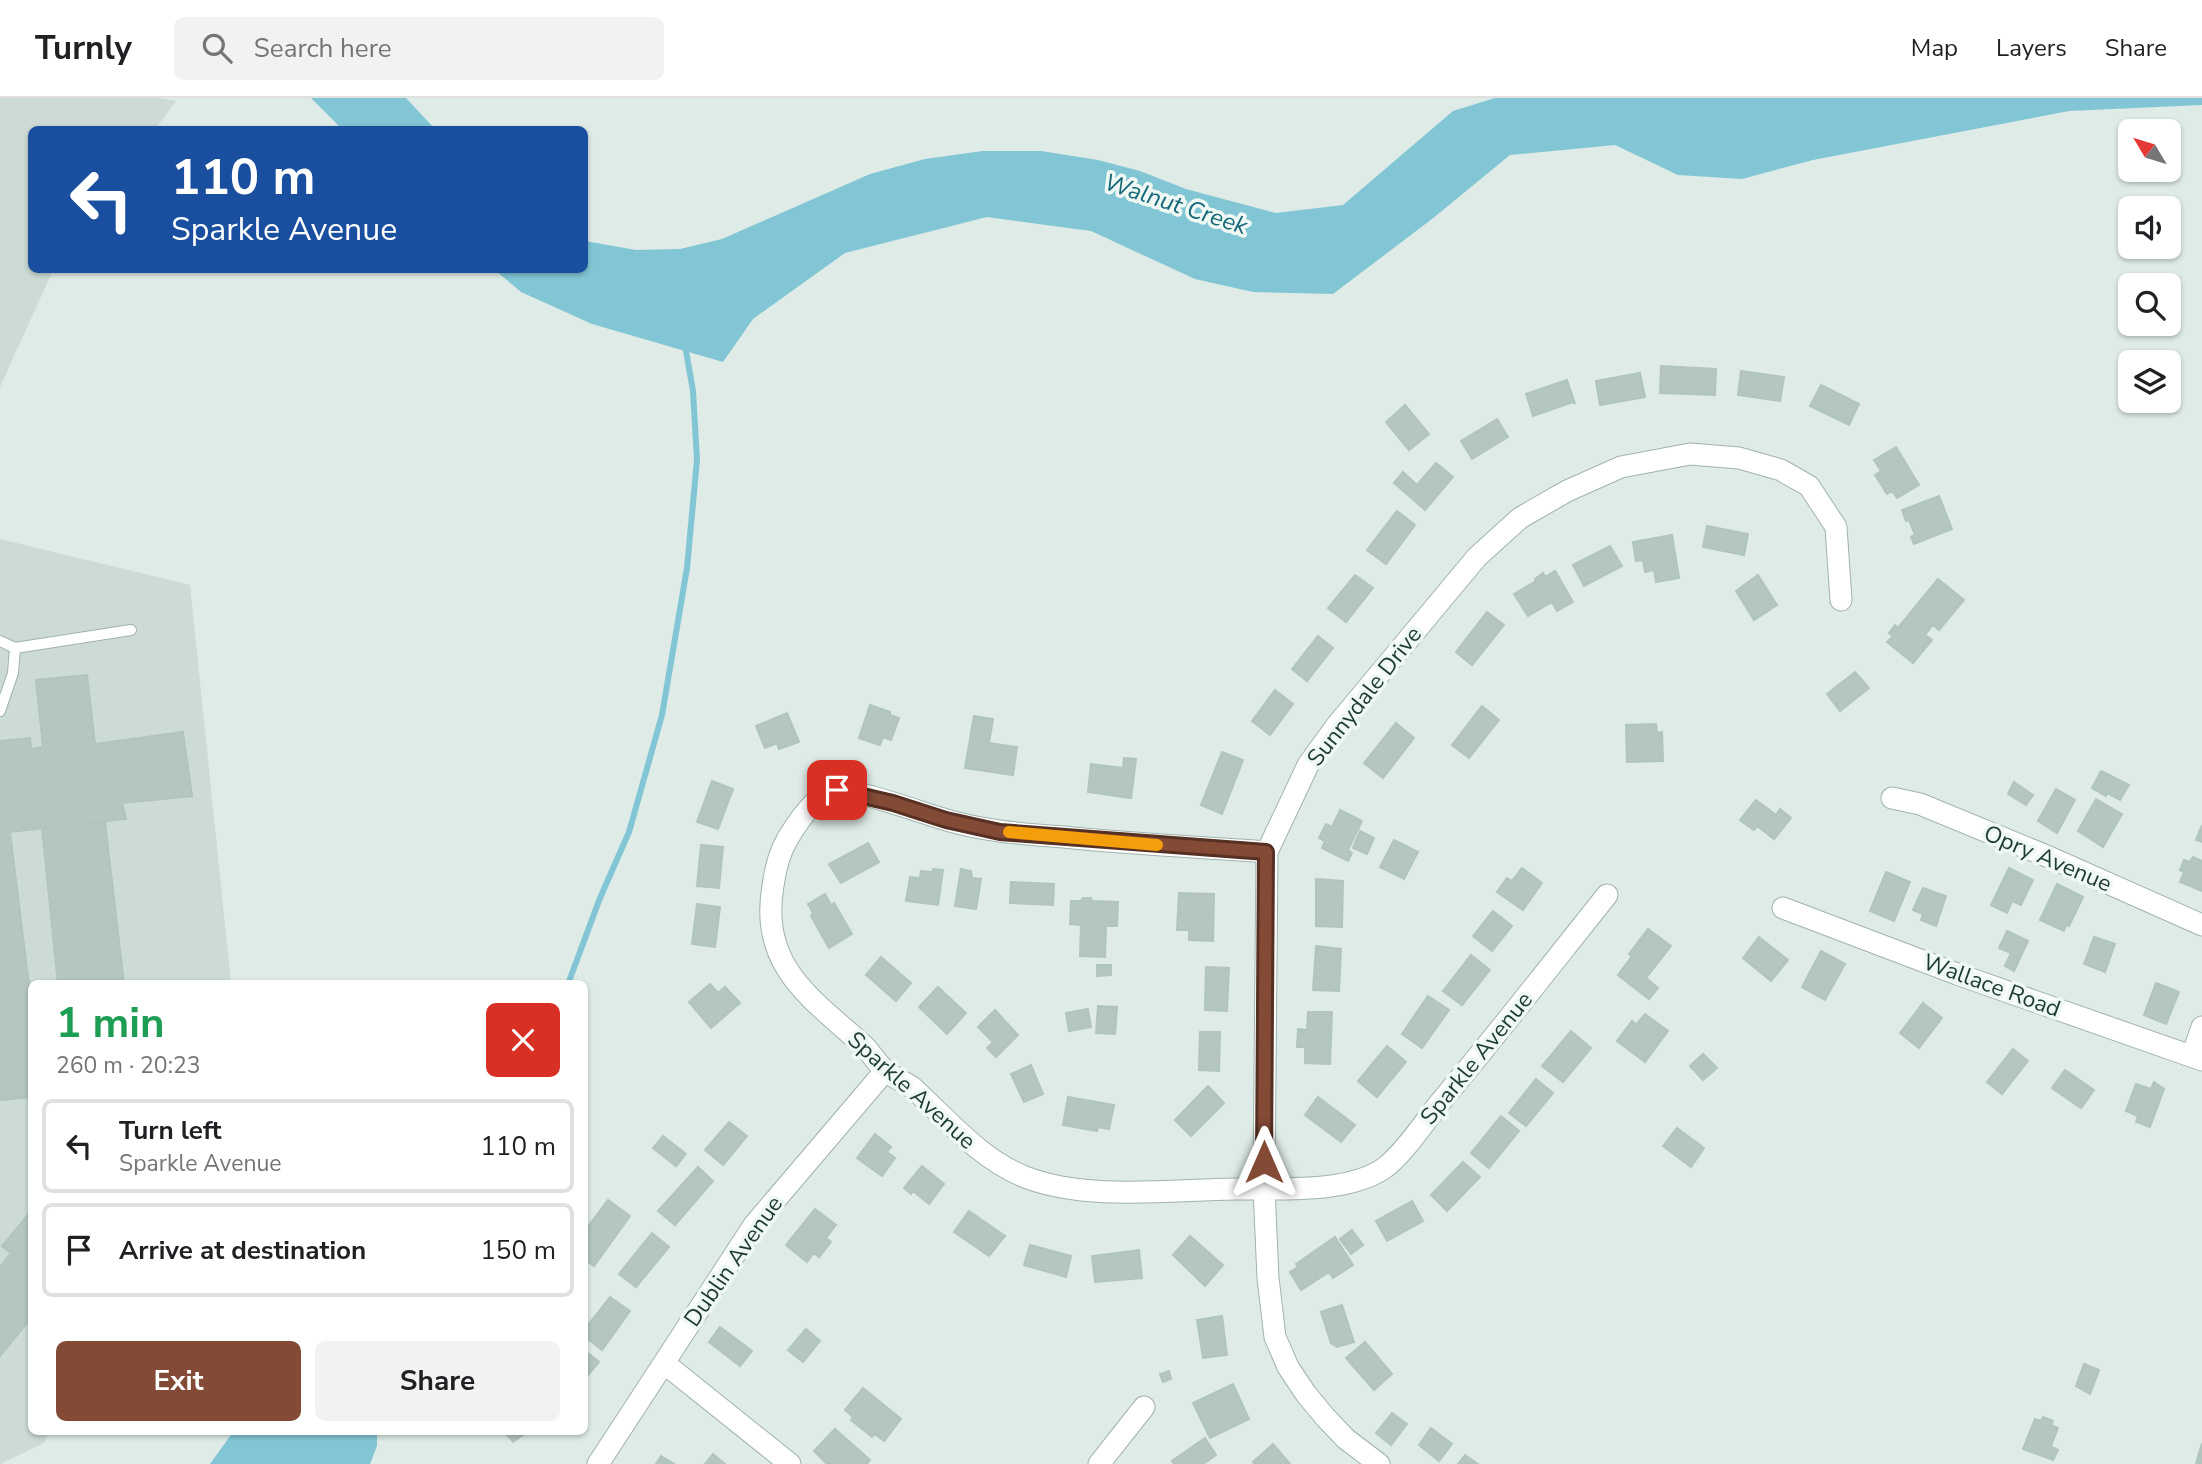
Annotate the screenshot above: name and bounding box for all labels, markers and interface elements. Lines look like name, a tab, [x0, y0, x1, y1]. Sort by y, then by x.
search box	[174, 17, 664, 80]
text: Turnly	[35, 26, 132, 71]
icon: search	[198, 29, 236, 67]
text: Search here	[254, 31, 392, 66]
text: Map	[1911, 32, 1958, 64]
text: Layers	[1996, 32, 2067, 64]
text: Share	[2105, 32, 2167, 64]
north arrow	[2118, 119, 2180, 182]
map controls	[2118, 119, 2181, 413]
text: 110 m	[171, 144, 315, 211]
icon: left	[56, 154, 147, 245]
water label: Walnut Creek	[1100, 166, 1253, 242]
button: sound	[2118, 196, 2181, 259]
text: Sparkle Avenue	[171, 208, 397, 251]
button: search	[2118, 273, 2181, 336]
button: layers	[2118, 350, 2181, 413]
street label: Sunnydale Drive	[1300, 620, 1429, 773]
pin	[807, 760, 867, 820]
icon: arrive	[818, 771, 856, 809]
street label: Opry Avenue	[1979, 818, 2116, 899]
street label: Wallace Road	[1919, 946, 2065, 1025]
street label: Sparkle Avenue	[1413, 985, 1540, 1131]
text: 1 min	[56, 995, 165, 1052]
button: close	[486, 1003, 560, 1077]
street label: Sparkle Avenue	[841, 1024, 982, 1156]
text: 260 m · 20:23	[56, 1050, 201, 1081]
text: Turn left	[119, 1113, 222, 1148]
position arrow	[1227, 1125, 1301, 1199]
icon: left	[60, 1127, 98, 1165]
text: 110 m	[480, 1129, 556, 1164]
text: Sparkle Avenue	[119, 1148, 282, 1179]
street label: Dublin Avenue	[677, 1190, 790, 1333]
icon: arrive	[60, 1231, 98, 1269]
text: Arrive at destination	[119, 1233, 366, 1268]
text: 150 m	[480, 1233, 556, 1268]
button: Exit	[56, 1341, 301, 1421]
button: Share	[315, 1341, 560, 1421]

